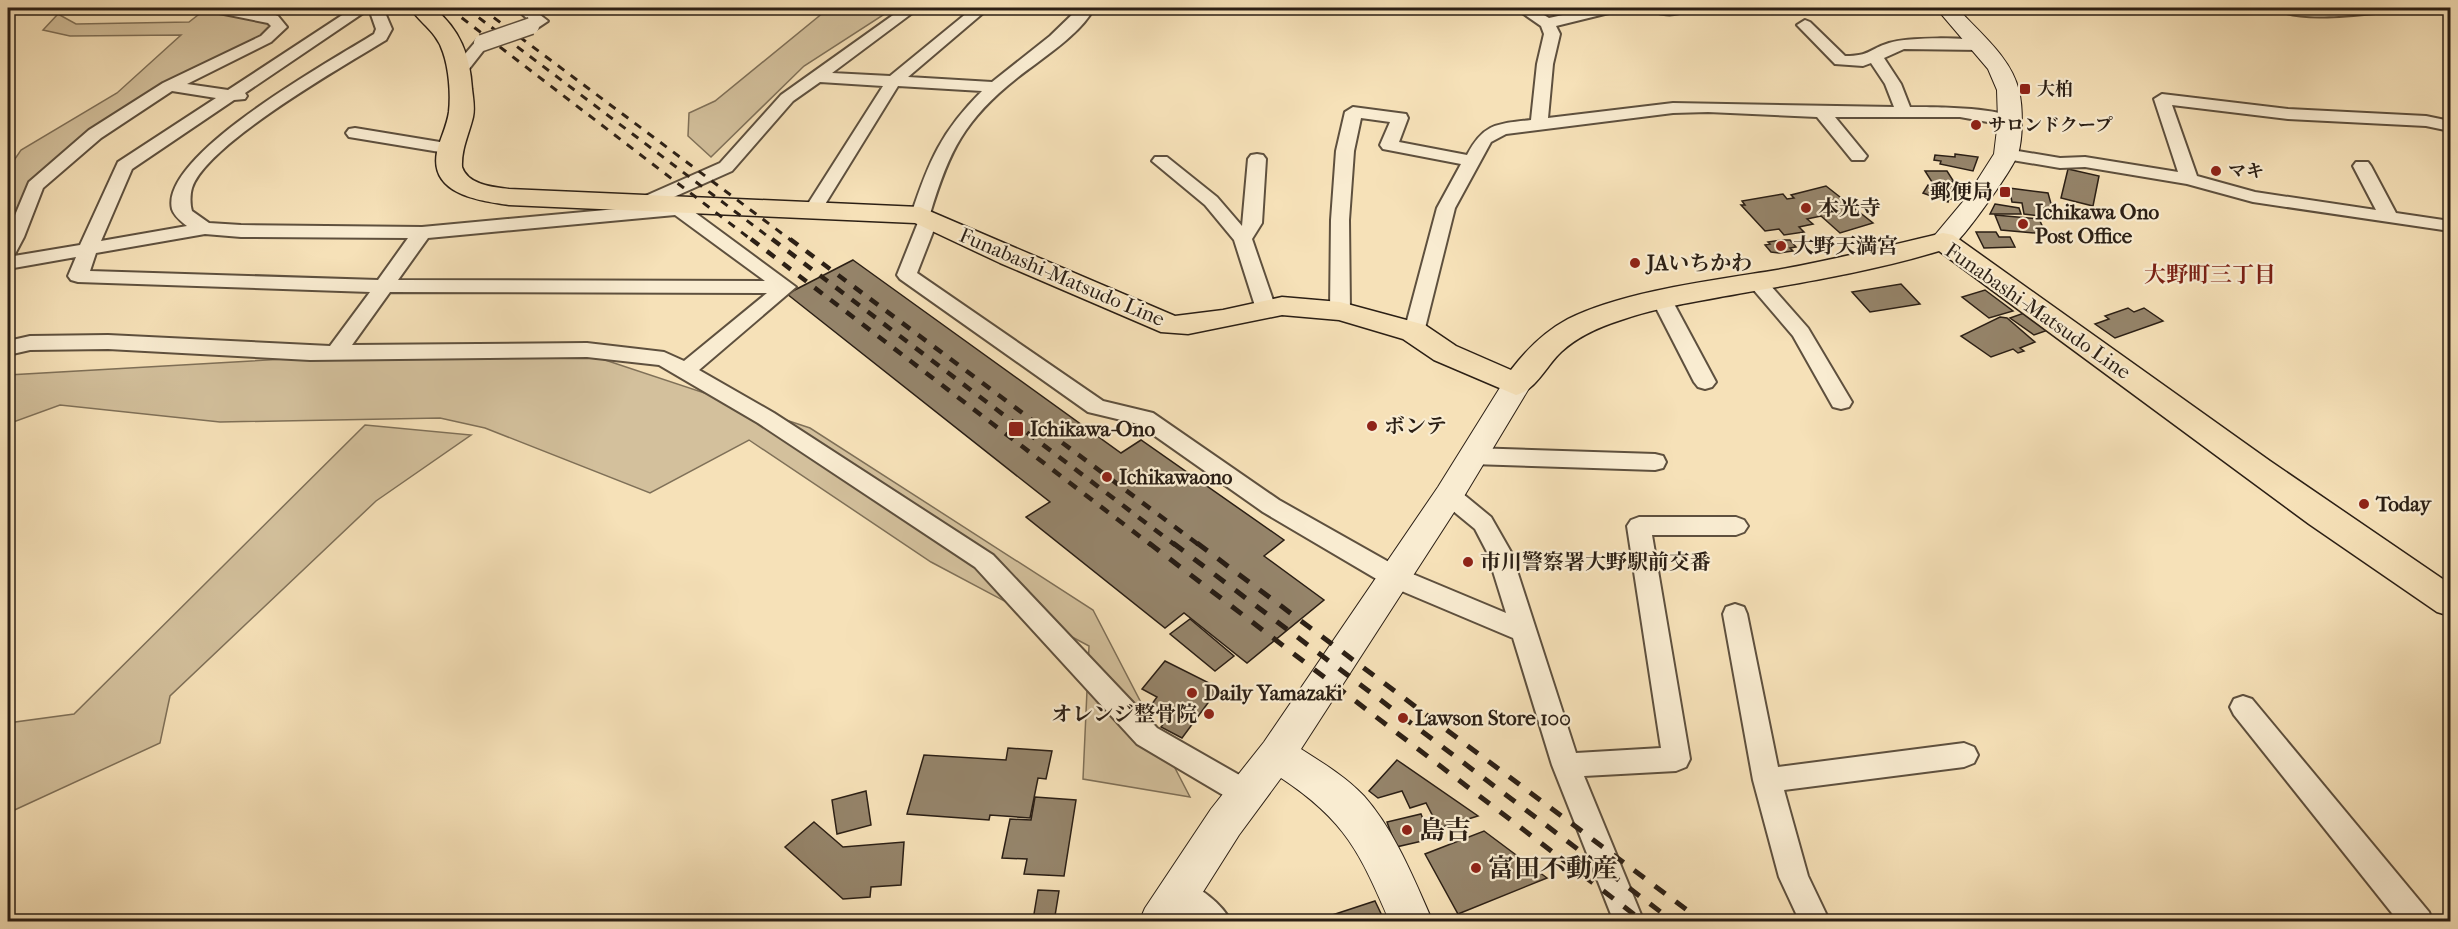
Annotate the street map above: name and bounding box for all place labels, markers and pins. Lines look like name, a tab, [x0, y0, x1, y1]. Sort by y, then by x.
place label: 大柏	[2037, 79, 2073, 100]
marker: 大柏	[2018, 82, 2032, 96]
place label: サロンドクープ	[1988, 115, 2113, 136]
marker: サロンドクープ	[1969, 118, 1983, 132]
place label: マキ	[2228, 161, 2264, 182]
marker: マキ	[2209, 164, 2223, 178]
place label: 郵便局	[1930, 180, 1993, 204]
marker: 郵便局	[1998, 185, 2012, 199]
place label: 本光寺	[1818, 196, 1881, 220]
place label: Ichikawa Ono Post Office	[2035, 200, 2159, 248]
marker: 本光寺	[1799, 201, 1813, 215]
marker: Ichikawa Ono Post Office	[2016, 217, 2030, 231]
place label: 大野天満宮	[1793, 234, 1898, 258]
marker: 大野天満宮	[1774, 239, 1788, 253]
place label: JAいちかわ	[1645, 251, 1752, 275]
marker: JAいちかわ	[1628, 256, 1642, 270]
place label: ボンテ	[1384, 414, 1447, 438]
place label: Ichikawa-Ono	[1030, 417, 1155, 441]
marker: ボンテ	[1365, 419, 1379, 433]
marker: Ichikawa-Ono	[1007, 420, 1025, 438]
place label: Ichikawaono	[1119, 465, 1233, 489]
marker: Ichikawaono	[1100, 470, 1114, 484]
place label: Today	[2375, 492, 2433, 516]
marker: Today	[2357, 497, 2371, 511]
place label: 市川警察署大野駅前交番	[1480, 550, 1711, 574]
marker: 市川警察署大野駅前交番	[1461, 555, 1475, 569]
place label: Daily Yamazaki	[1204, 681, 1343, 705]
marker: Daily Yamazaki	[1185, 686, 1199, 700]
place label: オレンジ整骨院	[1051, 702, 1197, 726]
place label: Lawson Store 100	[1415, 706, 1571, 730]
marker: オレンジ整骨院	[1202, 707, 1216, 721]
marker: Lawson Store 100	[1396, 711, 1410, 725]
place label: 島吉	[1419, 815, 1471, 846]
marker: 島吉	[1400, 823, 1414, 837]
place label: 富田不動産	[1488, 853, 1618, 884]
marker: 富田不動産	[1469, 861, 1483, 875]

